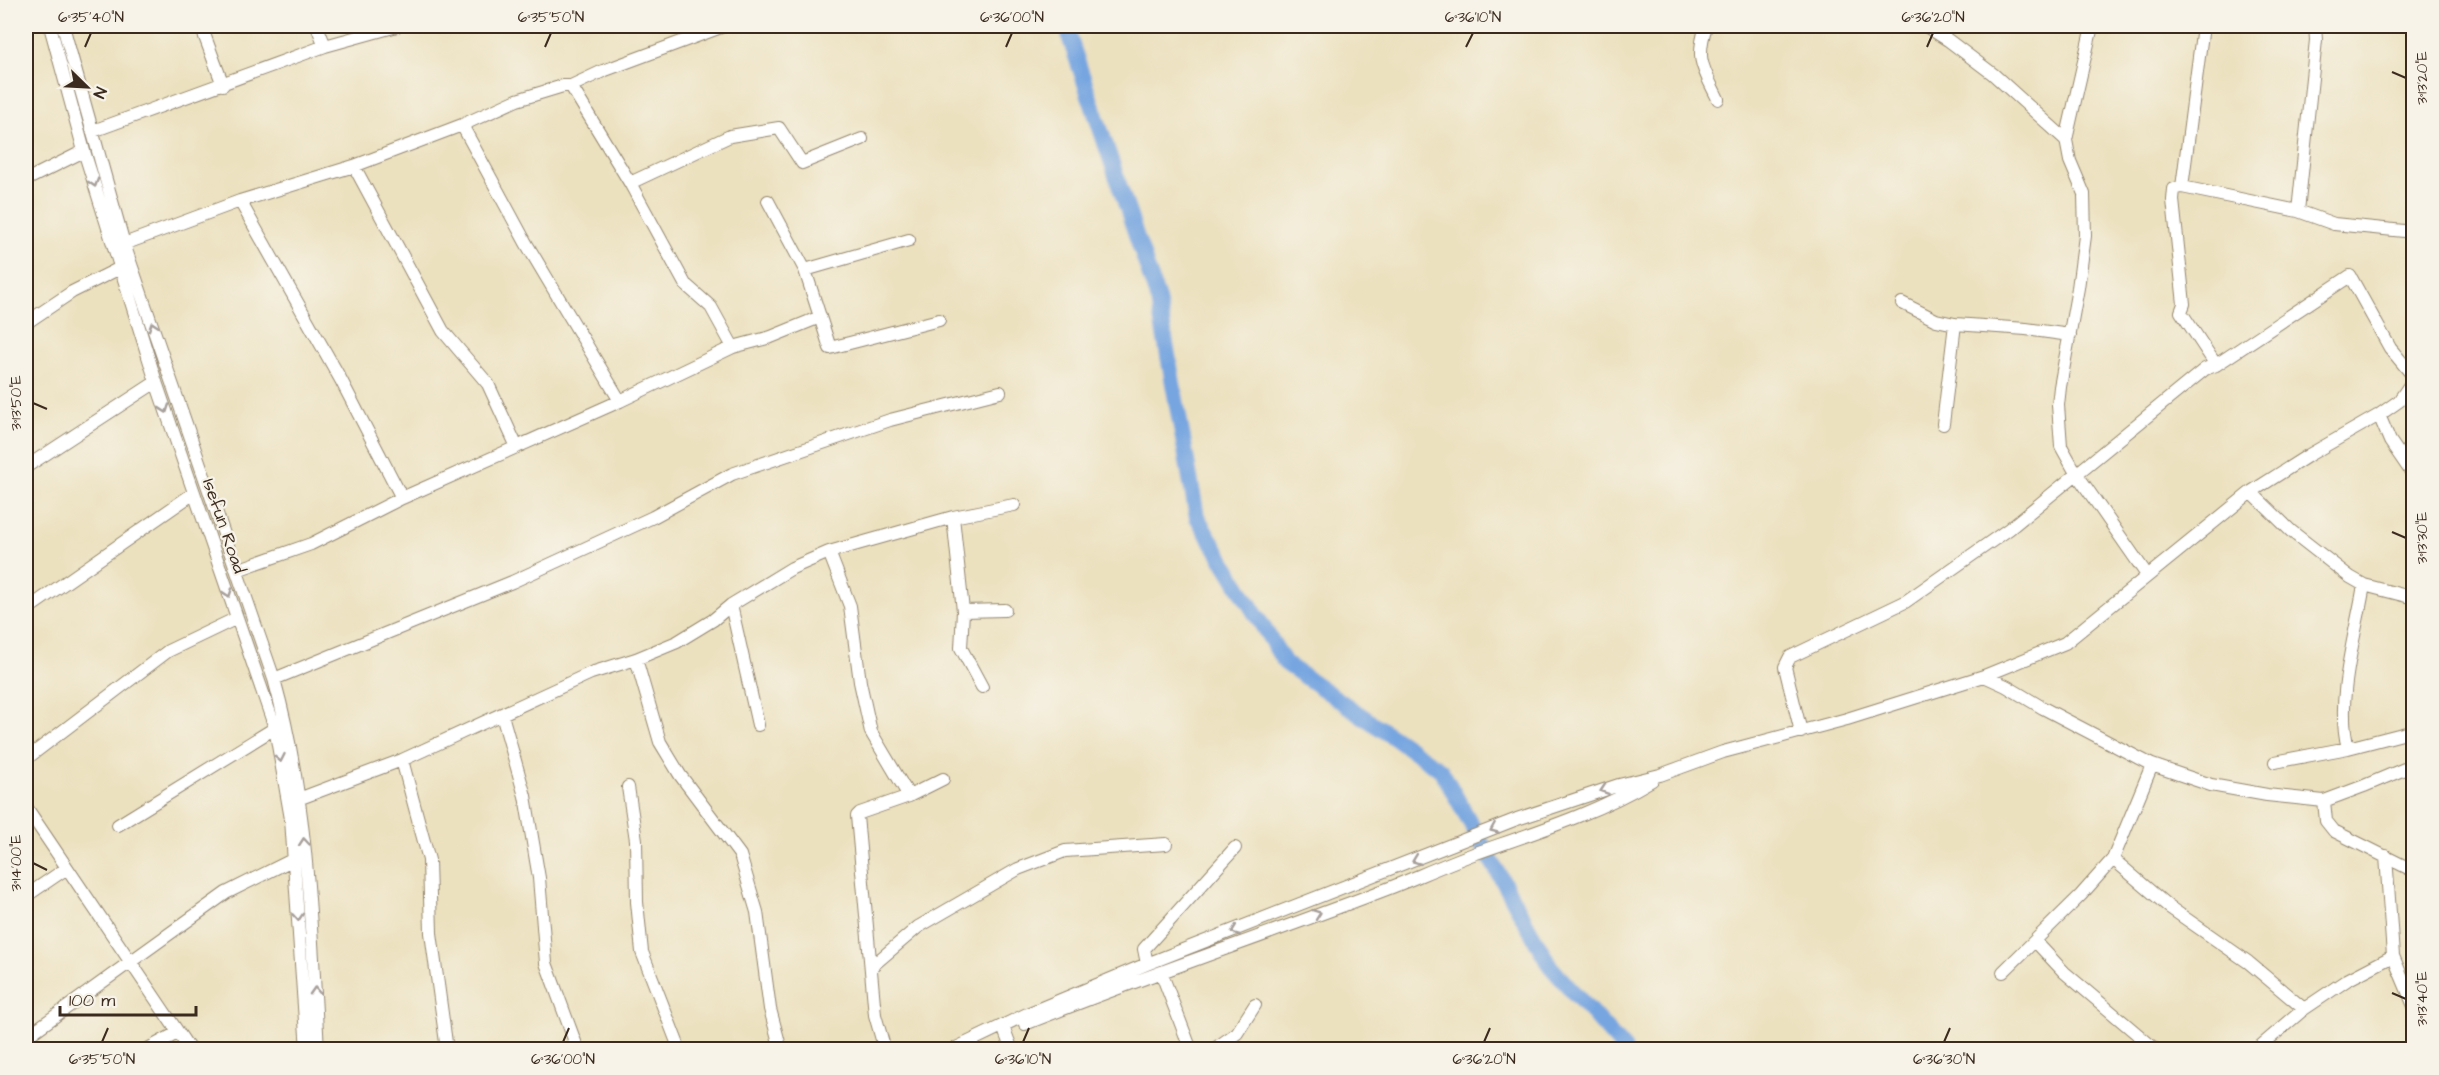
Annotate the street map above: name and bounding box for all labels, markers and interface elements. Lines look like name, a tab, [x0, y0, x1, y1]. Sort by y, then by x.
text: 6°35'40"N	[58, 7, 124, 28]
text: 6°35'50"N	[518, 7, 584, 28]
text: 6°36'00"N	[980, 7, 1044, 28]
text: 6°36'10"N	[1445, 7, 1501, 28]
text: 6°36'20"N	[1901, 7, 1965, 28]
text: 3°13'20"E	[2412, 51, 2433, 105]
north arrow	[57, 57, 117, 117]
text: N	[88, 84, 112, 102]
one-way arrow	[87, 177, 99, 188]
one-way arrow	[147, 321, 160, 332]
text: 3°13'50"E	[6, 375, 27, 431]
one-way arrow	[158, 403, 171, 414]
street label: Isefun Road	[196, 475, 252, 577]
text: 3°13'30"E	[2412, 512, 2433, 564]
one-way arrow	[221, 587, 234, 598]
one-way arrow	[273, 753, 286, 763]
one-way arrow	[1599, 782, 1610, 795]
one-way arrow	[1489, 822, 1500, 834]
text: 3°14'00"E	[6, 834, 27, 891]
one-way arrow	[298, 837, 311, 846]
one-way arrow	[1411, 853, 1422, 865]
one-way arrow	[1312, 909, 1322, 922]
one-way arrow	[291, 913, 304, 922]
one-way arrow	[1230, 924, 1241, 936]
text: 3°13'40"E	[2412, 971, 2433, 1027]
scale bar	[60, 979, 196, 1017]
one-way arrow	[308, 987, 321, 996]
text: 100 m	[69, 988, 115, 1013]
text: 6°35'50"N	[69, 1049, 135, 1070]
text: 6°36'00"N	[531, 1049, 595, 1070]
text: 6°36'10"N	[995, 1049, 1051, 1070]
text: 6°36'20"N	[1452, 1049, 1516, 1070]
text: 6°36'30"N	[1913, 1049, 1975, 1070]

